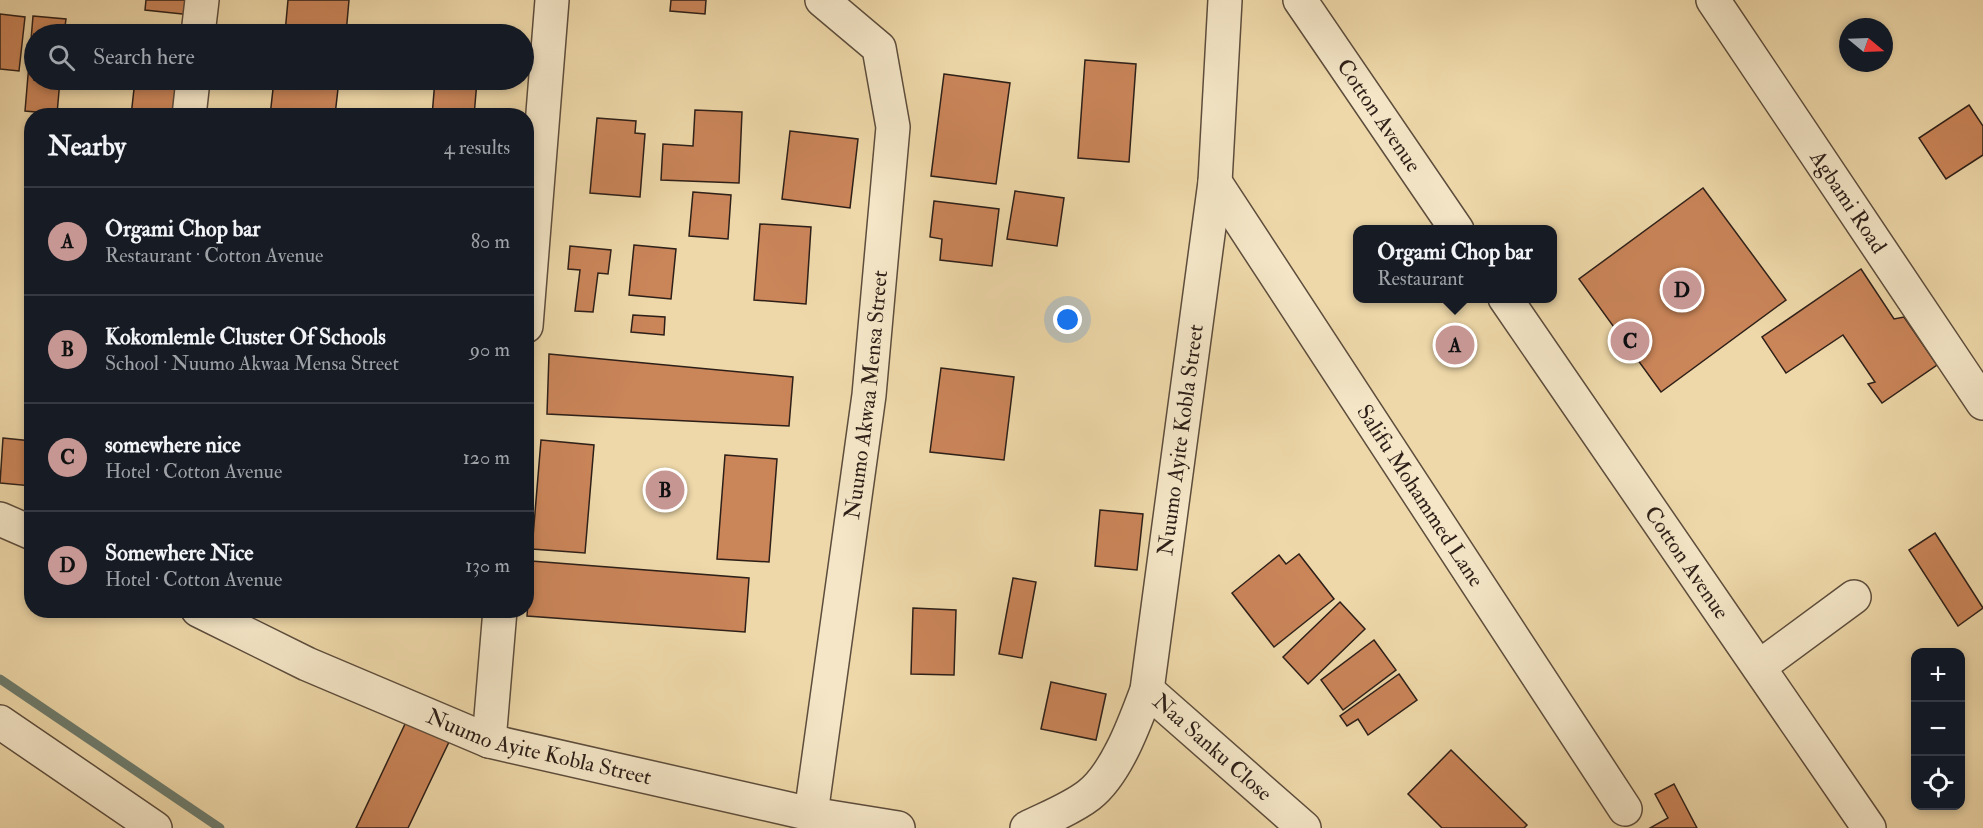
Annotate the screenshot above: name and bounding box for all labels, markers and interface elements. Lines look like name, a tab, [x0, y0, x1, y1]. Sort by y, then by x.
north arrow	[1839, 18, 1893, 72]
search box	[24, 24, 534, 90]
icon: search	[45, 41, 78, 74]
text: Search here	[93, 43, 195, 71]
street label: Cotton Avenue	[1330, 54, 1427, 178]
text: Nearby	[48, 131, 126, 163]
text: 4 results	[444, 135, 510, 160]
street label: Agbami Road	[1803, 144, 1893, 259]
text: Orgami Chop bar	[105, 215, 260, 243]
popup	[1353, 225, 1557, 303]
text: A	[61, 229, 74, 254]
text: 80 m	[471, 229, 510, 254]
text: Orgami Chop bar	[1377, 238, 1533, 266]
text: Restaurant · Cotton Avenue	[105, 243, 323, 268]
text: Restaurant	[1377, 266, 1464, 291]
pin: D	[1662, 268, 1702, 312]
street label: Nuumo Akwaa Mensa Street	[838, 269, 894, 521]
your location	[1053, 305, 1082, 334]
pin: C	[1610, 318, 1650, 364]
pin: A	[1436, 322, 1474, 368]
text: Kokomlemle Cluster Of Schools	[105, 323, 386, 351]
street label: Nuumo Ayite Kobla Street	[1151, 323, 1210, 557]
text: B	[61, 337, 74, 362]
text: 90 m	[470, 337, 510, 362]
text: School · Nuumo Akwaa Mensa Street	[105, 351, 399, 376]
street label: Salifu Mohammed Lane	[1350, 399, 1490, 592]
text: somewhere nice	[105, 431, 241, 459]
text: C	[60, 445, 75, 470]
text: 120 m	[463, 445, 510, 470]
text: Hotel · Cotton Avenue	[105, 459, 282, 484]
pin: B	[646, 468, 684, 512]
street label: Cotton Avenue	[1638, 501, 1735, 625]
text: Somewhere Nice	[105, 539, 254, 567]
text: D	[59, 553, 76, 578]
text: 130 m	[465, 553, 510, 578]
text: Hotel · Cotton Avenue	[105, 567, 282, 592]
map controls	[1911, 648, 1965, 810]
button: +	[1911, 648, 1965, 702]
street label: Naa Sanku Close	[1147, 687, 1278, 807]
street label: Nuumo Ayite Kobla Street	[422, 702, 654, 791]
button: −	[1911, 702, 1965, 756]
button: locate	[1911, 756, 1965, 810]

